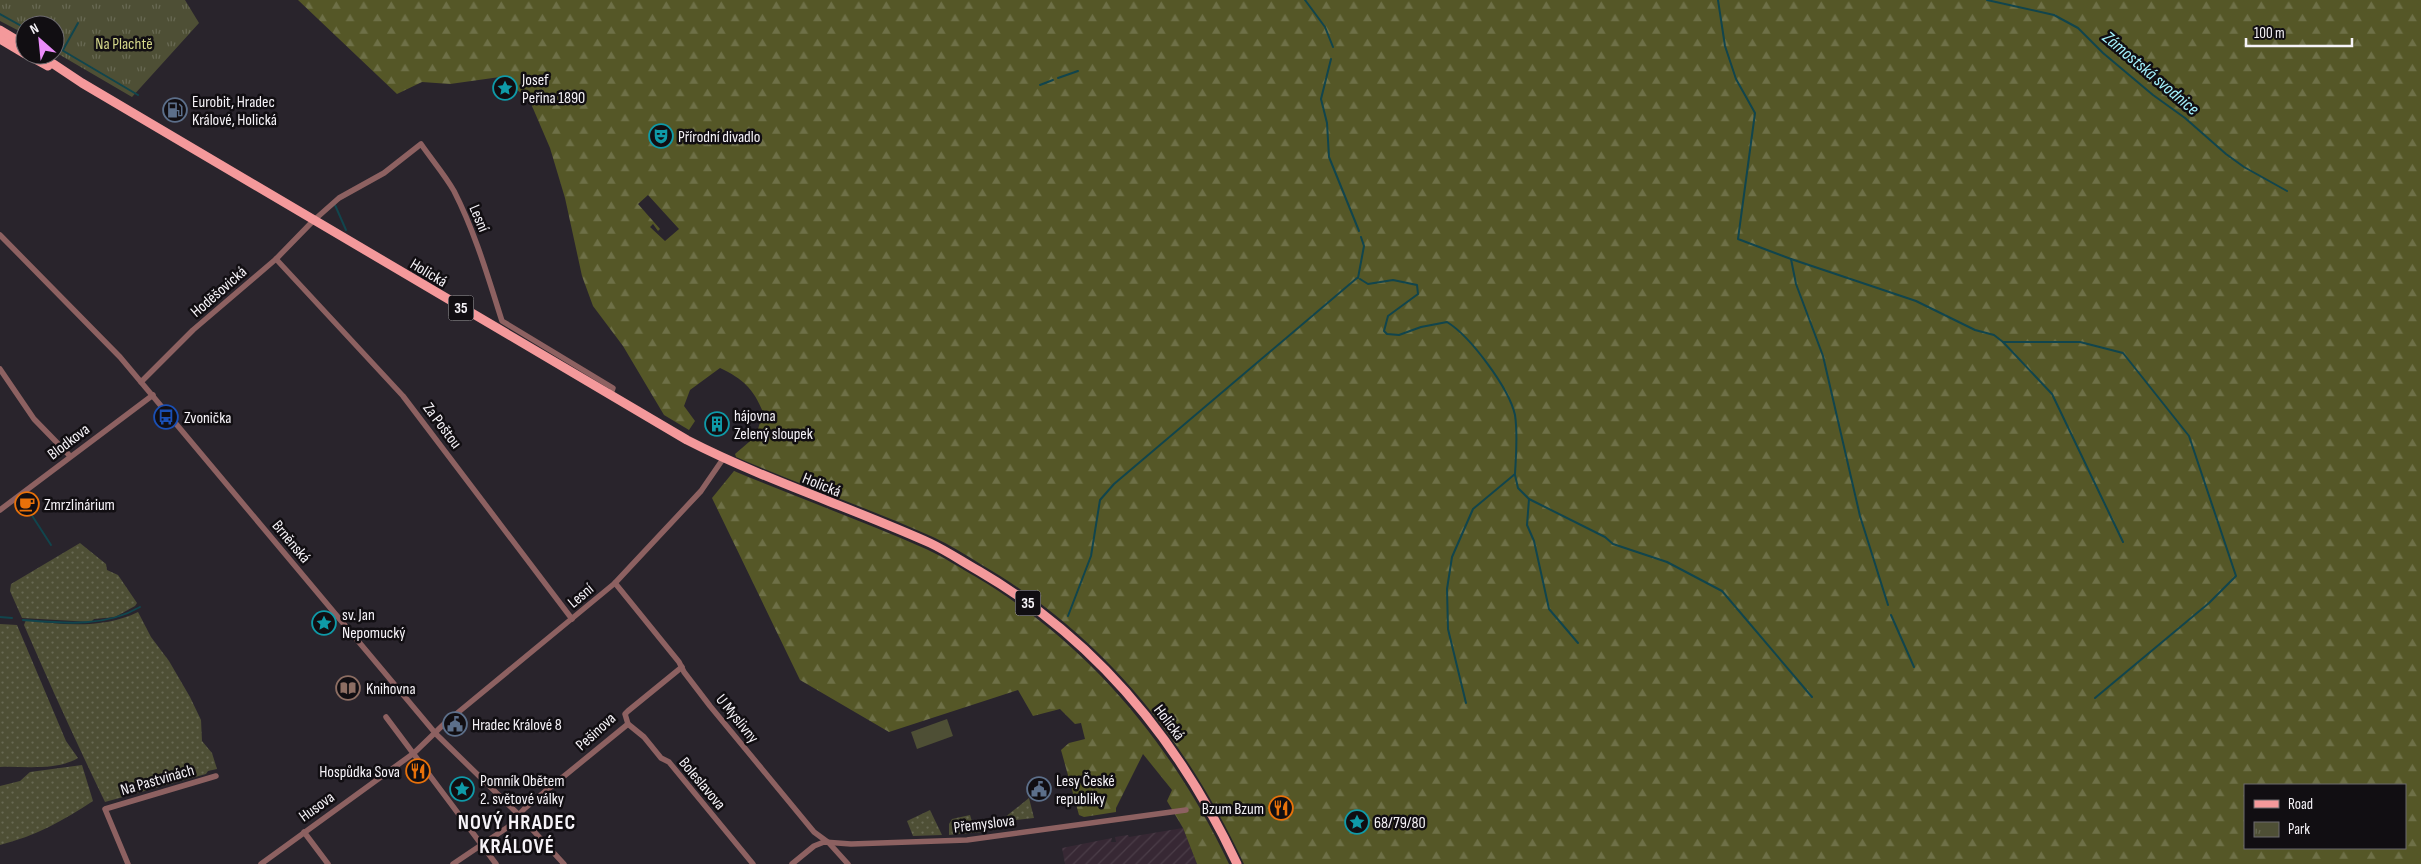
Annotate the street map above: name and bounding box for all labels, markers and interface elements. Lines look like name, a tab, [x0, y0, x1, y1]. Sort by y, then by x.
north arrow	[15, 15, 65, 65]
scale bar	[2246, 15, 2352, 47]
text: N	[27, 20, 42, 38]
text: 100 m	[2254, 24, 2285, 43]
water label: Zámostská svodnice	[2097, 26, 2203, 120]
park label: Na Plachtě	[95, 35, 153, 54]
place label: Josef Peřina 1890	[521, 71, 585, 108]
place icon: Josef Peřina 1890	[492, 75, 518, 101]
place label: Eurobit, Hradec Králové, Holická	[192, 93, 277, 130]
fuel station icon: Eurobit, Hradec Králové, Holická	[162, 97, 188, 123]
theatre icon: Přírodní divadlo	[648, 123, 674, 149]
place label: Přírodní divadlo	[678, 128, 760, 147]
street label: Lesní	[464, 202, 493, 235]
street label: Holická	[406, 255, 450, 292]
street label: Hoděšovická	[187, 263, 251, 322]
road number: 35	[448, 296, 474, 320]
street label: Za Poštou	[418, 399, 465, 453]
bus stop icon: Zvonička	[153, 404, 179, 430]
place label: hájovna Zelený sloupek	[734, 407, 813, 444]
place label: Zvonička	[184, 409, 232, 428]
building icon: hájovna Zelený sloupek	[704, 411, 730, 437]
street label: Blodkova	[44, 420, 94, 464]
street label: Holická	[799, 469, 843, 502]
cafe icon: Zmrzlinárium	[14, 491, 40, 517]
place label: Zmrzlinárium	[44, 496, 115, 515]
street label: Brněnská	[268, 517, 314, 567]
street label: Lesní	[564, 580, 598, 612]
road number: 35	[1016, 590, 1040, 616]
place label: sv. Jan Nepomucký	[342, 606, 406, 643]
place icon: sv. Jan Nepomucký	[311, 610, 337, 636]
library icon: Knihovna	[335, 675, 361, 701]
place label: Knihovna	[366, 680, 416, 699]
street label: U Myslivny	[711, 691, 762, 747]
street label: Holická	[1149, 701, 1188, 744]
street label: Pešinova	[572, 709, 620, 755]
public building icon: Hradec Králové 8	[442, 711, 468, 737]
place label: Hradec Králové 8	[472, 716, 562, 735]
street label: Boleslavova	[674, 754, 729, 814]
restaurant icon: Hospůdka Sova	[405, 758, 431, 784]
street label: Na Pastvinách	[118, 761, 196, 800]
place label: Hospůdka Sova	[319, 763, 400, 782]
place label: Pomník Obětem 2. světové války	[480, 772, 565, 809]
place label: Lesy České republiky	[1056, 772, 1115, 809]
place icon: Pomník Obětem 2. světové války	[449, 776, 475, 802]
public building icon: Lesy České republiky	[1026, 776, 1052, 802]
legend	[2244, 784, 2406, 849]
street label: Husova	[295, 788, 338, 826]
restaurant icon: Bzum Bzum	[1268, 795, 1294, 821]
text: Road	[2288, 795, 2313, 814]
place label: Bzum Bzum	[1202, 800, 1264, 819]
place icon: 68/79/80	[1344, 809, 1370, 835]
district label: NOVÝ HRADEC KRÁLOVÉ	[458, 810, 576, 859]
street label: Přemyslova	[953, 811, 1016, 838]
place label: 68/79/80	[1374, 814, 1426, 833]
text: Park	[2288, 820, 2310, 839]

